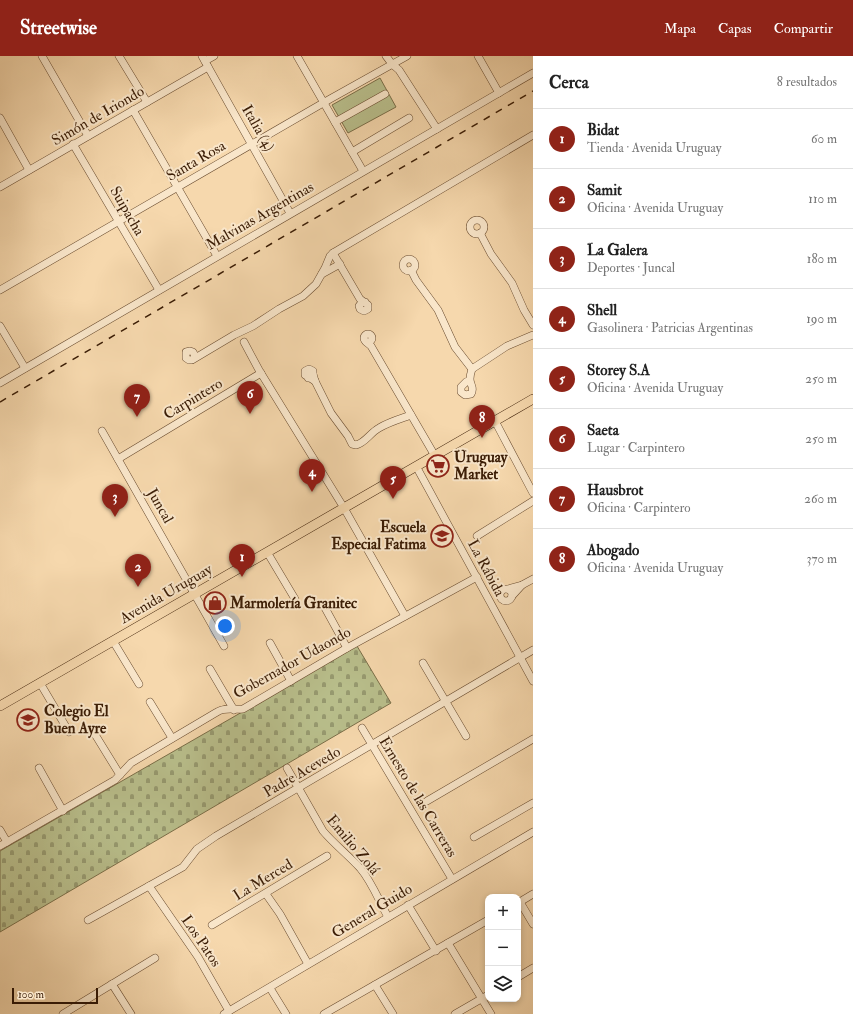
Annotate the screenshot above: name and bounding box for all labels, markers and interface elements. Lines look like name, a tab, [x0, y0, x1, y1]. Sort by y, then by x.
text: Streetwise	[20, 16, 97, 40]
text: Mapa	[664, 20, 696, 37]
text: Capas	[718, 20, 752, 37]
text: Compartir	[774, 20, 833, 37]
text: Cerca	[549, 72, 589, 93]
text: 8 resultados	[777, 74, 837, 90]
street label: Simón de Iriondo	[48, 82, 148, 150]
street label: Italia (4)	[237, 101, 279, 155]
text: Bidat	[587, 121, 619, 140]
text: 1	[560, 131, 564, 147]
text: 60 m	[811, 131, 837, 147]
street label: Santa Rosa	[163, 136, 230, 186]
text: Tienda · Avenida Uruguay	[587, 140, 722, 156]
street label: Malvinas Argentinas	[203, 177, 317, 255]
text: Samit	[587, 181, 622, 200]
street label: Suipacha	[104, 183, 149, 240]
text: 2	[559, 191, 565, 207]
text: 110 m	[808, 191, 837, 207]
text: Oficina · Avenida Uruguay	[587, 200, 723, 216]
text: La Galera	[587, 241, 648, 260]
text: 3	[560, 251, 565, 267]
text: 180 m	[807, 251, 837, 267]
text: Deportes · Juncal	[587, 260, 675, 276]
text: Shell	[587, 301, 617, 320]
text: 4	[558, 311, 566, 327]
text: 190 m	[806, 311, 837, 327]
text: Gasolinera · Patricias Argentinas	[587, 320, 753, 336]
text: Storey S.A	[587, 361, 650, 380]
text: 5	[559, 371, 565, 387]
text: 250 m	[805, 371, 837, 387]
street label: Carpintero	[160, 374, 227, 425]
text: Oficina · Avenida Uruguay	[587, 380, 723, 396]
pin: 6	[237, 381, 263, 414]
pin: 7	[124, 384, 150, 417]
pin: 8	[469, 405, 495, 438]
text: Saeta	[587, 421, 619, 440]
text: 6	[559, 431, 565, 447]
text: 250 m	[805, 431, 837, 447]
text: Lugar · Carpintero	[587, 440, 685, 456]
place label: Uruguay Market	[453, 448, 509, 484]
supermarket icon: Uruguay Market	[425, 453, 451, 479]
pin: 4	[299, 459, 325, 492]
pin: 5	[380, 466, 406, 499]
text: Hausbrot	[587, 481, 643, 500]
pin: 3	[102, 484, 128, 517]
street label: Juncal	[141, 484, 178, 528]
text: 7	[559, 491, 565, 507]
text: 260 m	[804, 491, 837, 507]
text: Oficina · Carpintero	[587, 500, 690, 516]
place label: Escuela Especial Fatima	[331, 518, 427, 555]
school or university icon: Escuela Especial Fatima	[429, 523, 455, 549]
street label: La Rábida	[463, 536, 509, 601]
text: Abogado	[587, 541, 639, 560]
pin: 1	[229, 544, 255, 577]
text: 8	[559, 551, 565, 567]
text: 370 m	[807, 551, 837, 567]
pin: 2	[125, 554, 151, 587]
street label: Avenida Uruguay	[116, 560, 216, 629]
text: Oficina · Avenida Uruguay	[587, 560, 723, 576]
shop icon: Marmolería Granitec	[202, 590, 228, 616]
place label: Marmolería Granitec	[229, 594, 358, 613]
your location	[215, 616, 235, 636]
street label: Gobernador Udaondo	[230, 623, 354, 703]
place label: Colegio El Buen Ayre	[44, 702, 109, 739]
school or university icon: Colegio El Buen Ayre	[15, 707, 41, 733]
street label: Ernesto de las Carreras	[375, 733, 461, 861]
street label: Padre Acevedo	[260, 742, 344, 802]
street label: Emilio Zolá	[322, 811, 384, 880]
street label: La Merced	[230, 855, 297, 905]
street label: General Guido	[328, 880, 416, 942]
map controls	[485, 894, 521, 1002]
button: +	[485, 894, 521, 930]
street label: Los Patos	[177, 912, 225, 970]
button: −	[485, 930, 521, 966]
button: layers	[485, 966, 521, 1002]
scale bar	[12, 986, 98, 1005]
text: 100 m	[18, 988, 44, 1001]

